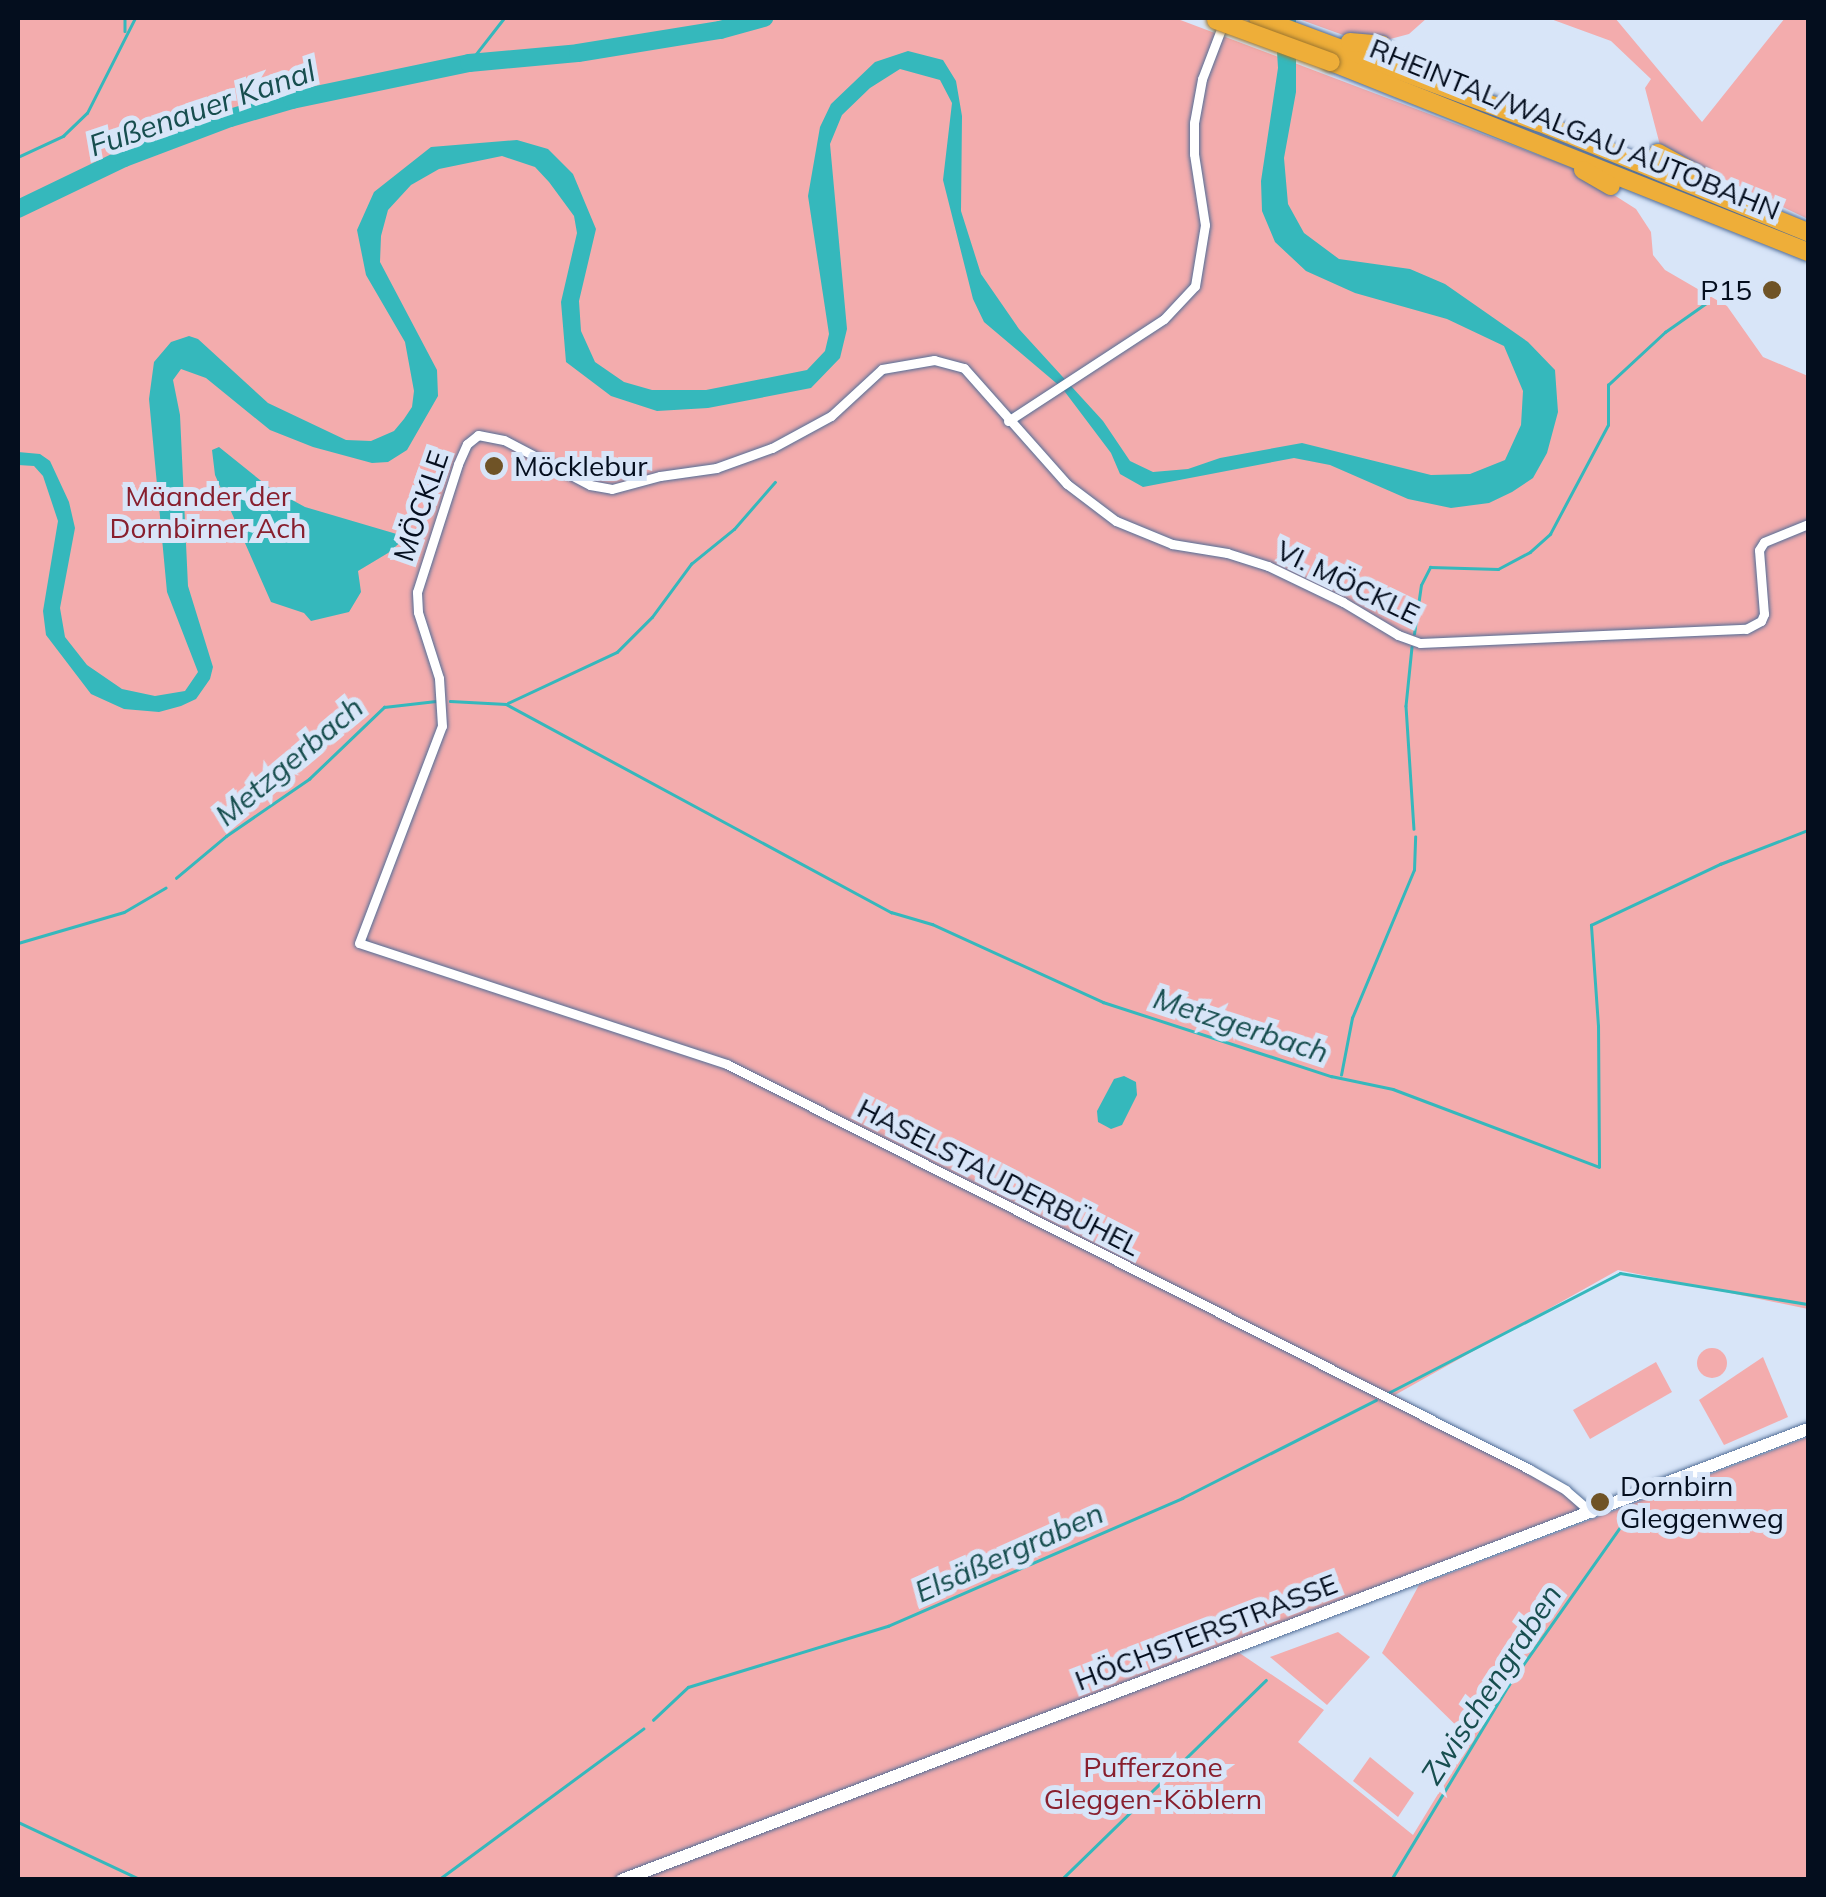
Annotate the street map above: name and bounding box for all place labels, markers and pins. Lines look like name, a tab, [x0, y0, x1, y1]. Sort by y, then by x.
place label: P15	[1700, 273, 1752, 307]
marker: P15	[1761, 279, 1783, 301]
place label: Möcklebur	[514, 449, 647, 483]
marker: Möcklebur	[483, 455, 505, 477]
place label: Dornbirn Gleggenweg	[1620, 1469, 1784, 1535]
marker: Dornbirn Gleggenweg	[1589, 1491, 1611, 1513]

